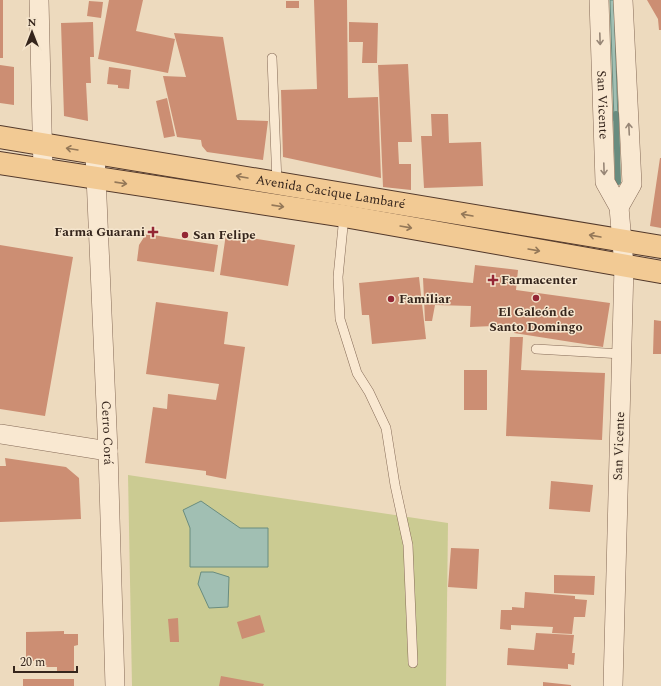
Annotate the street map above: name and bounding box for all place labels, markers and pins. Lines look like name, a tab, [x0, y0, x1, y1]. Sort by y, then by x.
place label: Farma Guarani	[54, 222, 145, 242]
place label: San Felipe	[193, 225, 256, 245]
marker: Farma Guarani	[148, 227, 158, 237]
marker: San Felipe	[180, 230, 190, 240]
place label: Farmacenter	[501, 270, 578, 290]
marker: Farmacenter	[488, 275, 498, 285]
place label: Familiar	[399, 289, 451, 309]
marker: El Galeón de Santo Domingo	[531, 293, 541, 303]
marker: Familiar	[386, 294, 396, 304]
place label: El Galeón de Santo Domingo	[489, 302, 583, 337]

